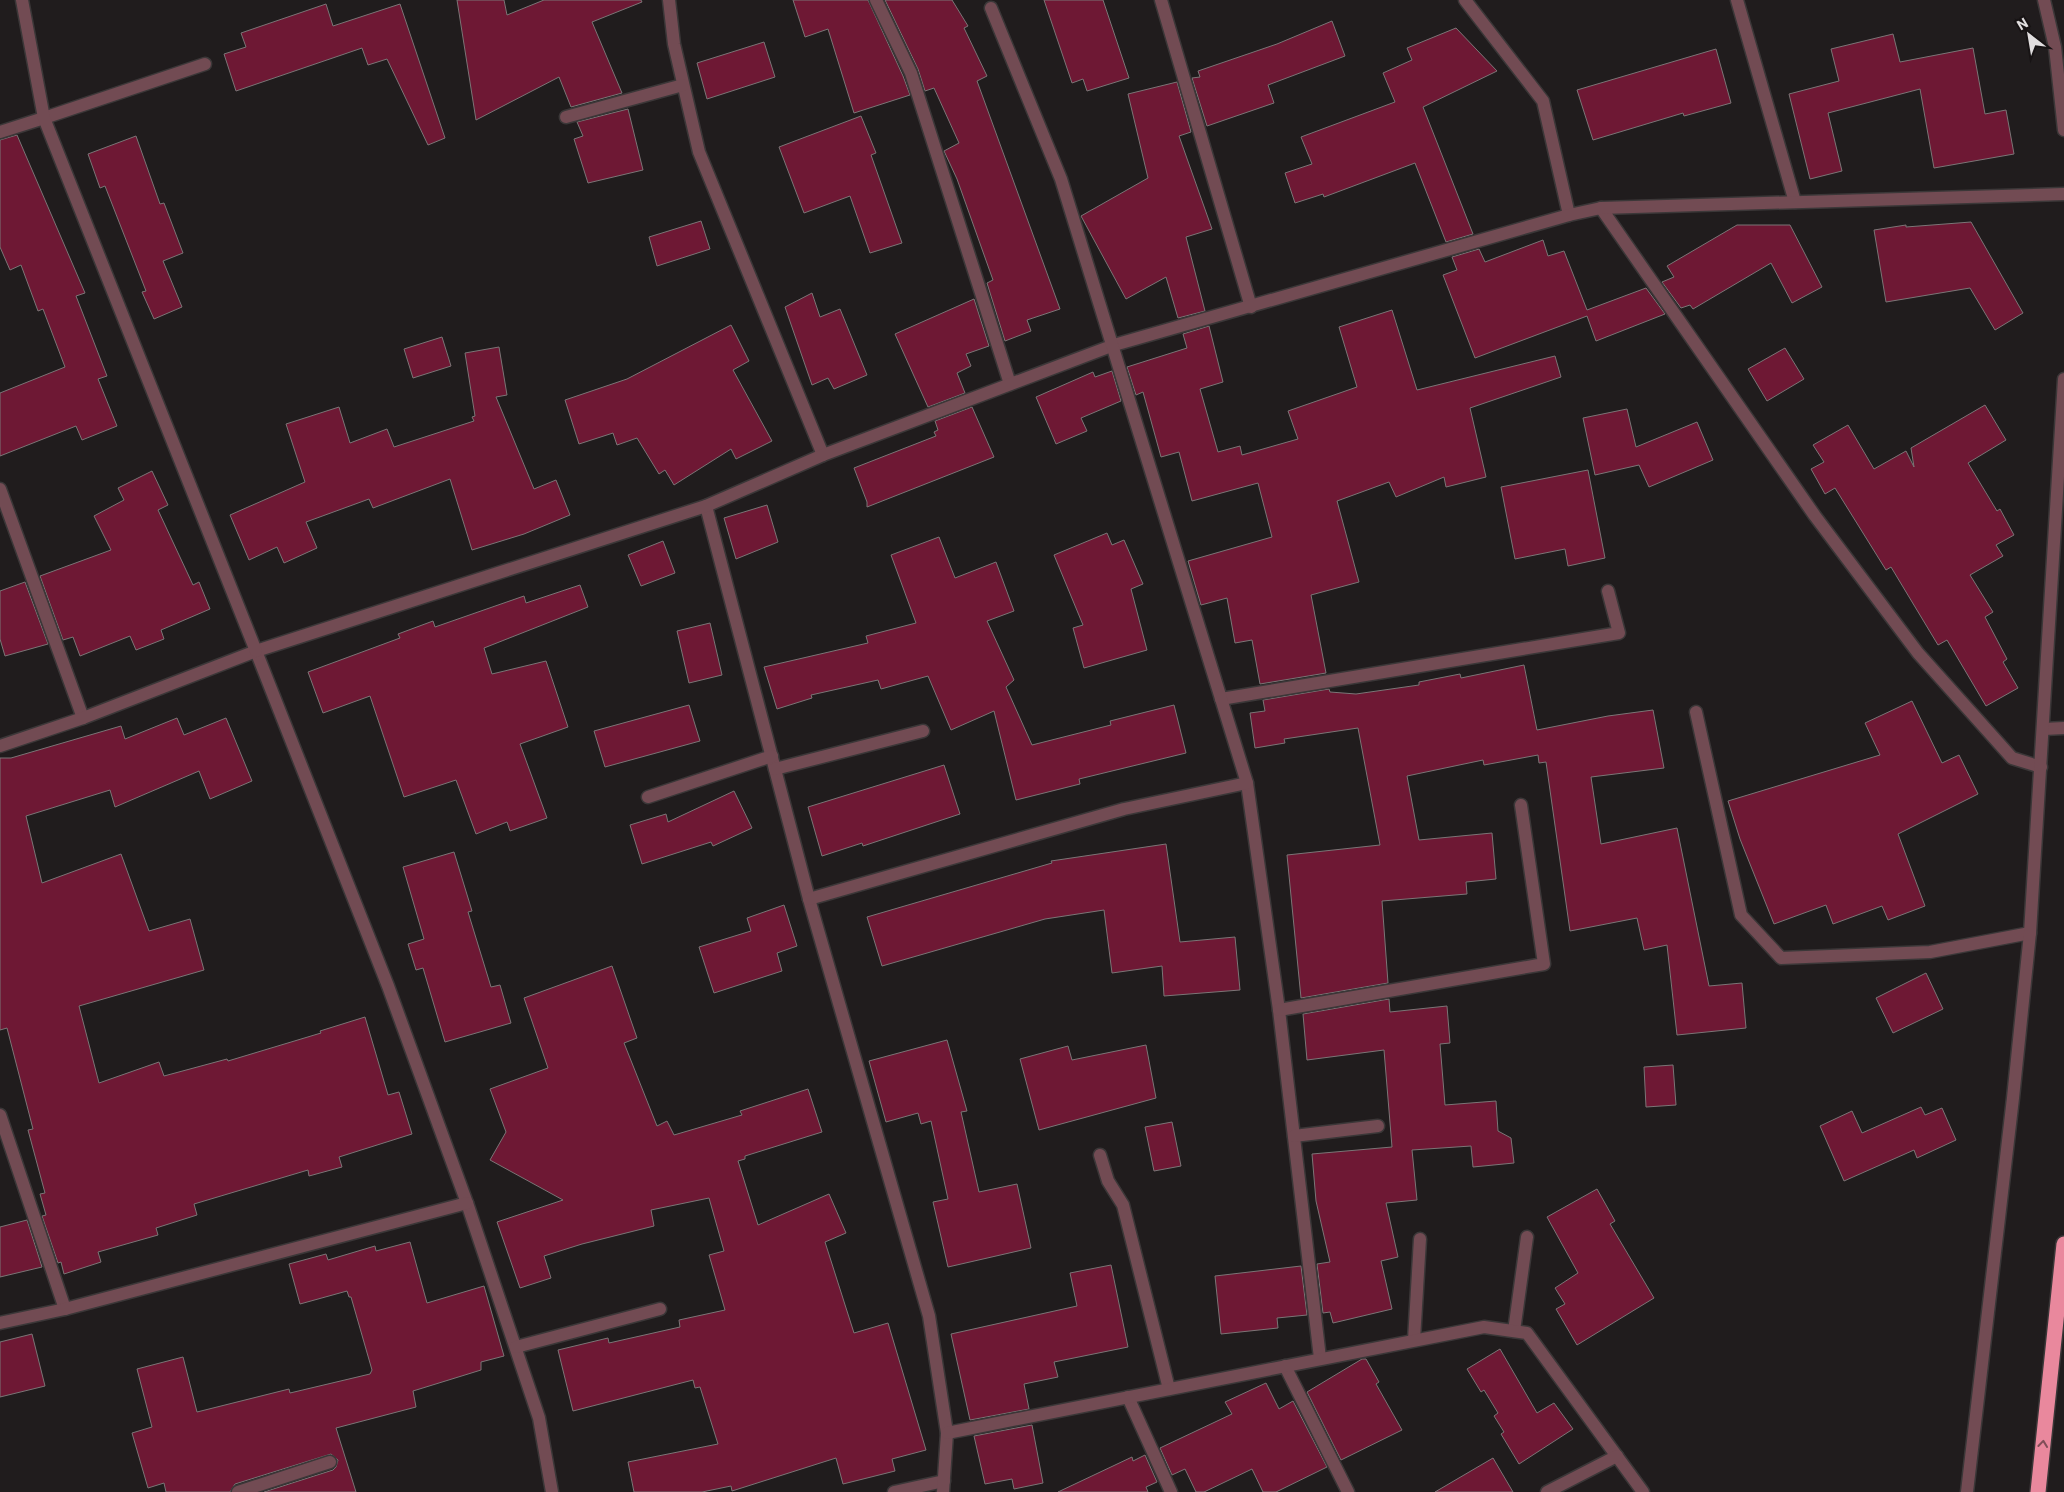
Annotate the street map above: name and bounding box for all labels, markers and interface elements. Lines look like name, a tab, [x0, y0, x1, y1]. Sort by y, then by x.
north arrow	[2004, 10, 2054, 60]
text: N	[2014, 14, 2031, 33]
one-way arrow	[2037, 1439, 2048, 1447]

